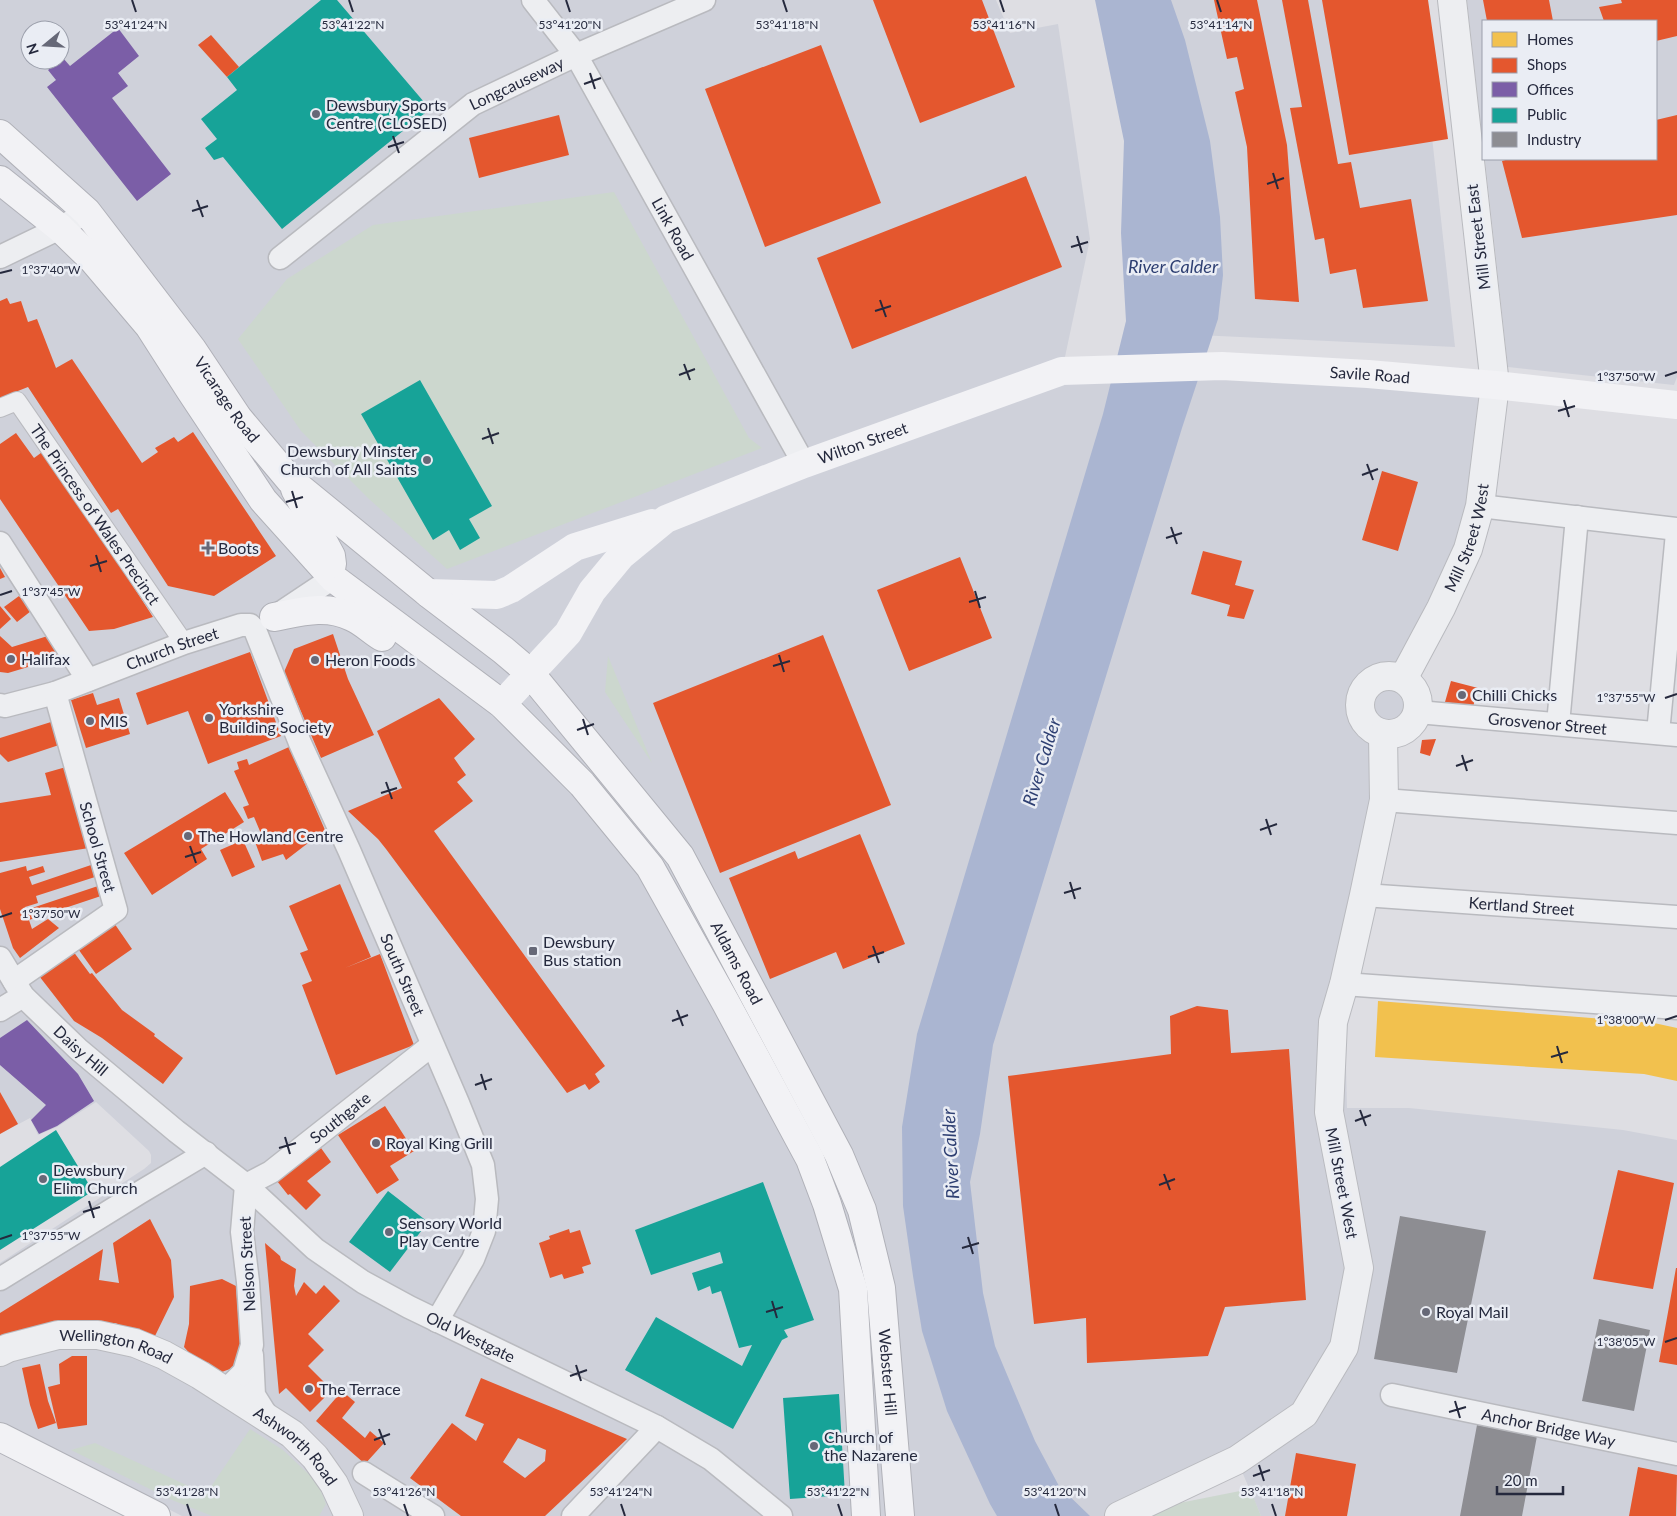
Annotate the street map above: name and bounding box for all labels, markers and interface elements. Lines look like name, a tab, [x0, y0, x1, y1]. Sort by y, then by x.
text: 53°41'24"N	[105, 17, 167, 32]
text: 53°41'22"N	[322, 17, 384, 32]
text: 53°41'20"N	[539, 17, 601, 32]
text: 53°41'18"N	[756, 17, 818, 32]
text: 53°41'16"N	[973, 17, 1035, 32]
text: 53°41'14"N	[1190, 17, 1252, 32]
north arrow	[20, 20, 70, 70]
legend	[1482, 20, 1657, 160]
text: Homes	[1527, 30, 1573, 48]
text: N	[22, 41, 42, 57]
street label: Longcauseway	[466, 52, 567, 113]
text: Shops	[1527, 55, 1567, 73]
text: Offices	[1527, 80, 1574, 98]
place label: Dewsbury Sports Centre (CLOSED)	[326, 95, 447, 132]
text: Public	[1527, 105, 1567, 123]
marker: Dewsbury Sports Centre (CLOSED)	[310, 108, 322, 120]
text: Industry	[1527, 130, 1582, 148]
street label: Mill Street East	[1462, 183, 1493, 291]
street label: Link Road	[648, 194, 698, 263]
water label: River Calder	[1128, 255, 1219, 277]
text: 1°37'40"W	[21, 262, 81, 277]
street label: Vicarage Road	[191, 353, 264, 446]
street label: Savile Road	[1329, 362, 1411, 387]
text: 1°37'50"W	[1596, 369, 1656, 384]
street label: Wilton Street	[815, 417, 910, 467]
street label: The Princess of Wales Precinct	[27, 420, 165, 608]
place label: Dewsbury Minster Church of All Saints	[280, 441, 417, 478]
marker: Dewsbury Minster Church of All Saints	[421, 454, 433, 466]
street label: Mill Street West	[1440, 482, 1492, 595]
place label: Boots	[218, 538, 259, 557]
marker: Boots	[202, 542, 214, 554]
text: 1°37'45"W	[21, 584, 81, 599]
street label: Church Street	[123, 623, 221, 674]
place label: Halifax	[21, 649, 70, 668]
place label: Heron Foods	[325, 650, 415, 669]
marker: Halifax	[5, 653, 17, 665]
marker: Heron Foods	[309, 654, 321, 666]
place label: Chilli Chicks	[1472, 685, 1557, 704]
marker: Chilli Chicks	[1456, 689, 1468, 701]
text: 1°37'55"W	[1596, 690, 1656, 705]
place label: Yorkshire Building Society	[219, 699, 332, 736]
street label: Grosvenor Street	[1487, 708, 1608, 738]
place label: MIS	[100, 711, 128, 730]
marker: Yorkshire Building Society	[203, 712, 215, 724]
marker: MIS	[84, 715, 96, 727]
water label: River Calder	[1017, 715, 1065, 808]
street label: School Street	[76, 799, 121, 895]
place label: The Howland Centre	[198, 826, 343, 845]
marker: The Howland Centre	[182, 830, 194, 842]
street label: Kertland Street	[1468, 892, 1575, 919]
text: 1°37'50"W	[21, 906, 81, 921]
street label: Aldams Road	[707, 918, 767, 1007]
street label: South Street	[377, 930, 429, 1019]
place label: Dewsbury Bus station	[543, 932, 622, 969]
marker: Dewsbury Bus station	[527, 945, 539, 957]
text: 1°38'00"W	[1596, 1012, 1656, 1027]
street label: Daisy Hill	[50, 1021, 112, 1079]
street label: Southgate	[306, 1088, 374, 1147]
water label: River Calder	[937, 1108, 963, 1200]
street label: Mill Street West	[1322, 1126, 1363, 1240]
place label: Royal King Grill	[386, 1133, 493, 1152]
marker: Royal King Grill	[370, 1137, 382, 1149]
place label: Dewsbury Elim Church	[53, 1160, 138, 1197]
marker: Dewsbury Elim Church	[37, 1173, 49, 1185]
place label: Sensory World Play Centre	[399, 1213, 502, 1250]
street label: Nelson Street	[235, 1216, 258, 1312]
marker: Sensory World Play Centre	[383, 1226, 395, 1238]
text: 1°37'55"W	[21, 1228, 81, 1243]
place label: Royal Mail	[1436, 1302, 1508, 1321]
marker: Royal Mail	[1420, 1306, 1432, 1318]
street label: Old Westgate	[423, 1307, 518, 1366]
street label: Wellington Road	[59, 1325, 176, 1367]
street label: Webster Hill	[875, 1328, 902, 1416]
text: 1°38'05"W	[1596, 1334, 1656, 1349]
place label: The Terrace	[319, 1379, 401, 1398]
marker: The Terrace	[303, 1383, 315, 1395]
street label: Ashworth Road	[251, 1402, 342, 1489]
street label: Anchor Bridge Way	[1480, 1404, 1618, 1450]
place label: Church of the Nazarene	[824, 1427, 918, 1464]
marker: Church of the Nazarene	[808, 1440, 820, 1452]
scale bar	[1497, 1464, 1563, 1496]
text: 20 m	[1504, 1471, 1538, 1489]
text: 53°41'28"N	[156, 1484, 218, 1499]
text: 53°41'26"N	[373, 1484, 435, 1499]
text: 53°41'24"N	[590, 1484, 652, 1499]
text: 53°41'22"N	[807, 1484, 869, 1499]
text: 53°41'20"N	[1024, 1484, 1086, 1499]
text: 53°41'18"N	[1241, 1484, 1303, 1499]

